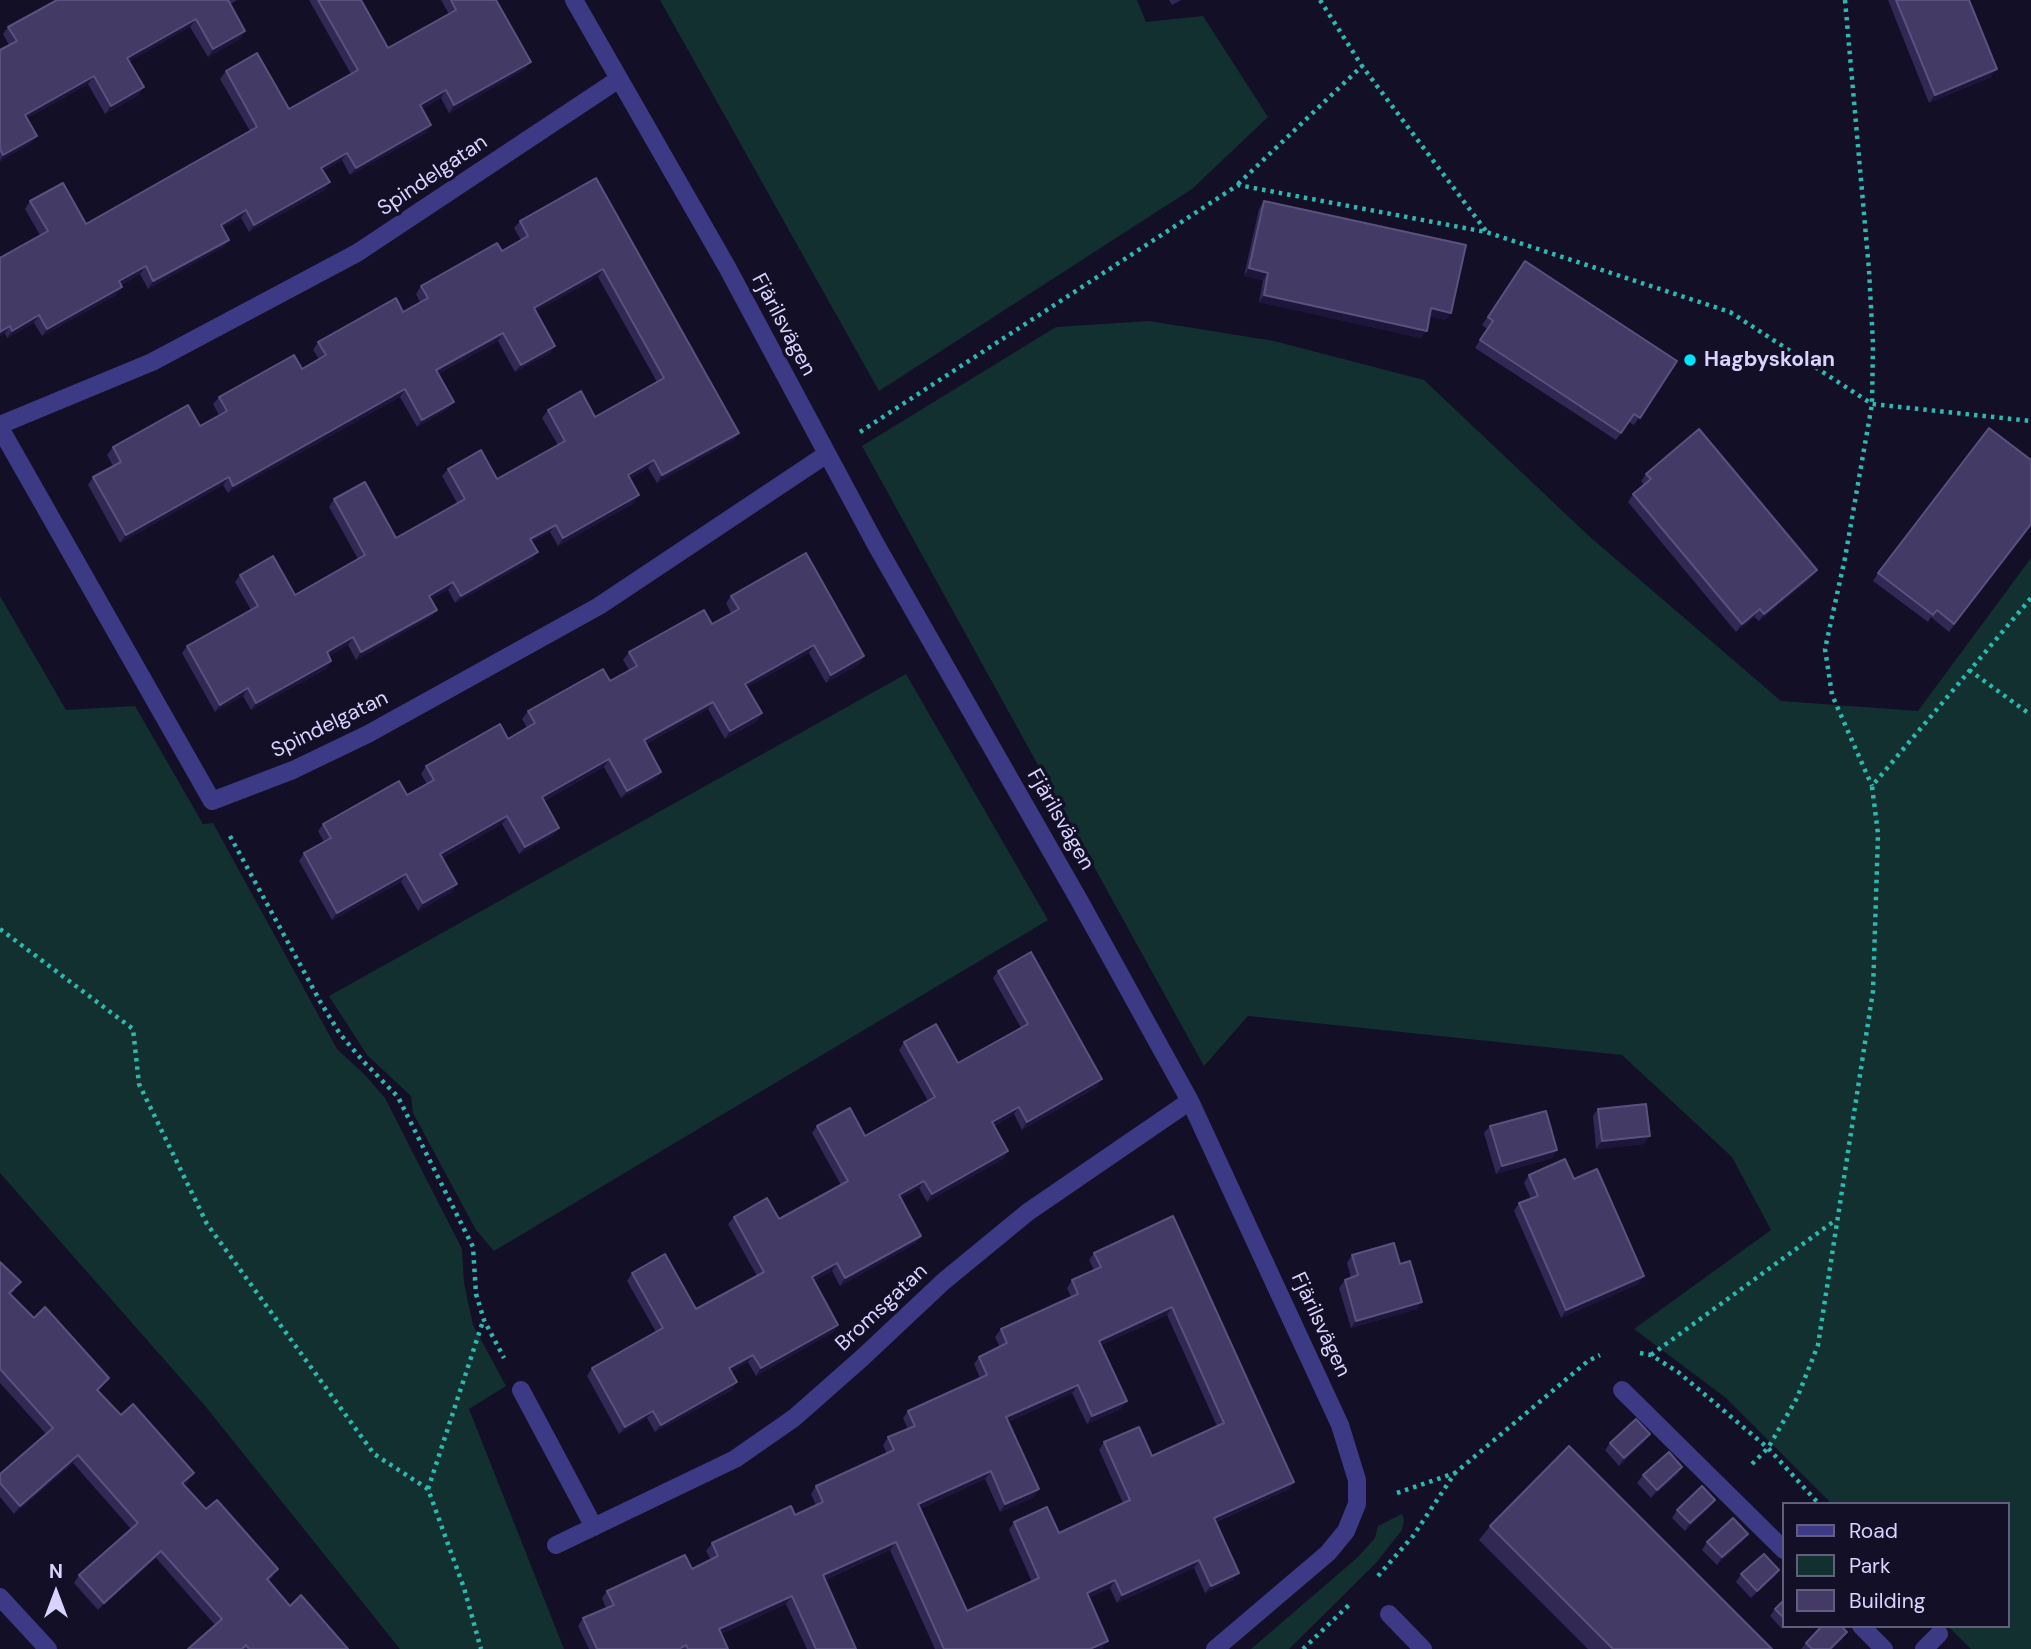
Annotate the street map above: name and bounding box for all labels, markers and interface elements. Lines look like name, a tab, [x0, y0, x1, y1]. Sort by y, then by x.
street label: Spindelgatan	[373, 130, 493, 222]
street label: Fjärilsvägen	[745, 269, 821, 381]
place label: Hagbyskolan	[1704, 347, 1835, 373]
marker: Hagbyskolan	[1682, 352, 1698, 368]
street label: Spindelgatan	[268, 686, 392, 764]
street label: Fjärilsvägen	[1021, 765, 1099, 875]
street label: Bromsgatan	[831, 1259, 933, 1357]
street label: Fjärilsvägen	[1285, 1269, 1355, 1381]
legend	[1783, 1502, 2010, 1628]
text: Road	[1849, 1517, 1898, 1545]
text: Park	[1849, 1552, 1890, 1580]
north arrow	[21, 1558, 91, 1628]
text: N	[49, 1559, 63, 1584]
text: Building	[1849, 1587, 1925, 1615]

